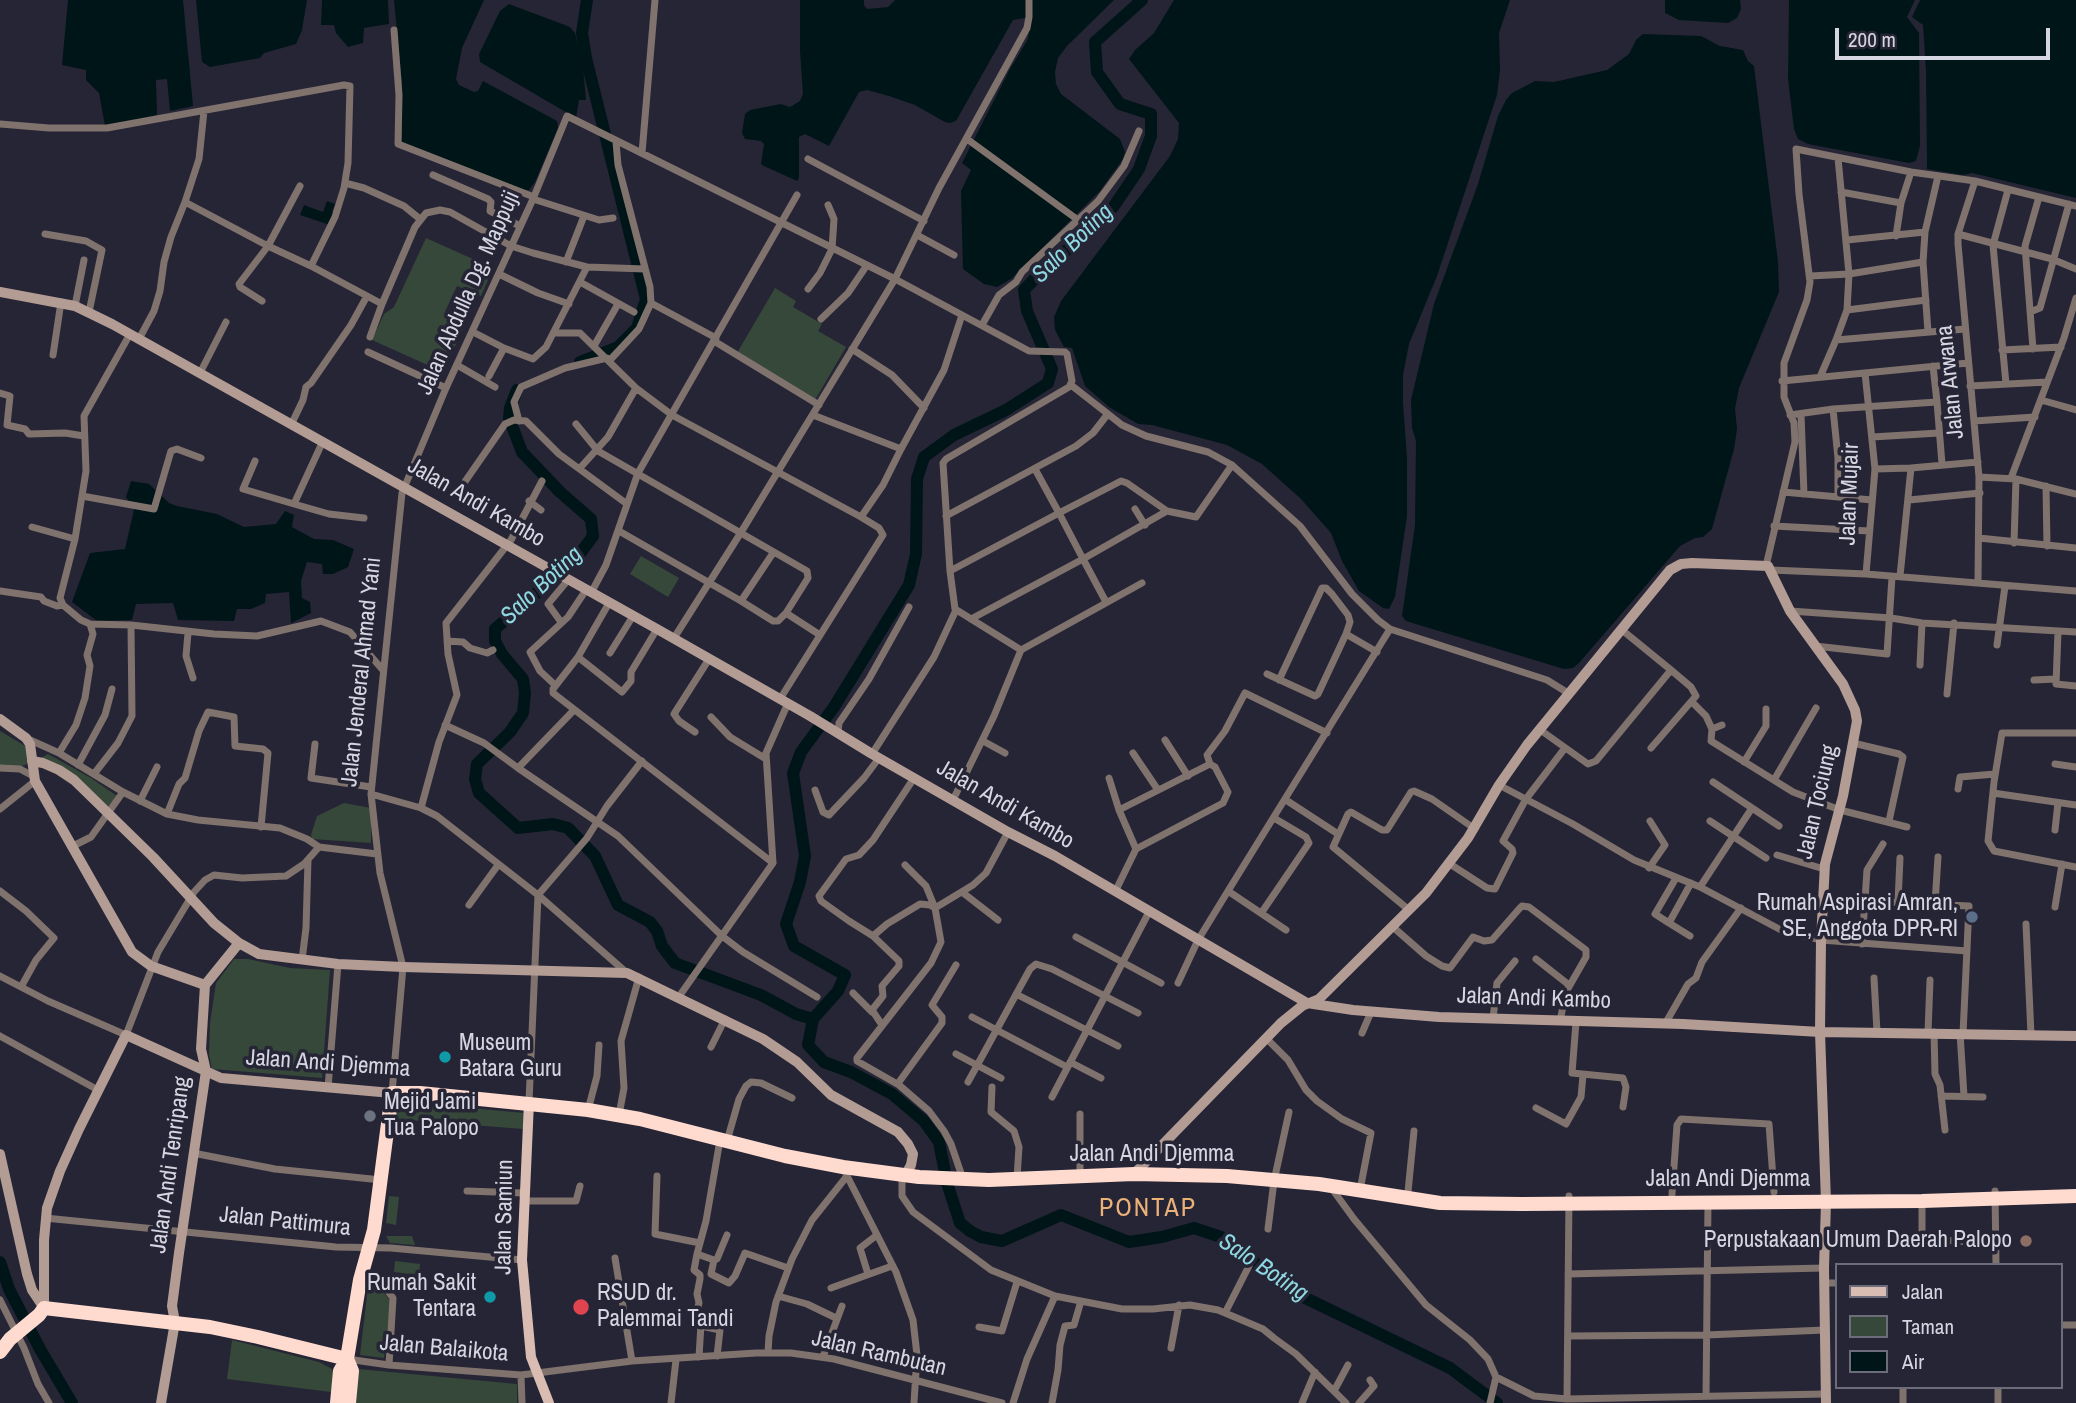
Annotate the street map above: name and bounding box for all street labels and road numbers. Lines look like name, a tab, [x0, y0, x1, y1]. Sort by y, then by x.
street label: Jalan Abdulla Dg. Mappuji	[412, 187, 526, 399]
street label: Jalan Arwana	[1931, 324, 1971, 440]
street label: Jalan Mujair	[1834, 442, 1866, 546]
street label: Jalan Andi Kambo	[402, 453, 550, 553]
street label: Jalan Jenderal Ahmad Yani	[336, 556, 388, 788]
street label: Jalan Tociung	[1791, 742, 1845, 862]
street label: Jalan Andi Kambo	[931, 755, 1079, 855]
street label: Jalan Andi Kambo	[1457, 983, 1611, 1015]
street label: Jalan Andi Djemma	[245, 1044, 411, 1084]
street label: Jalan Andi Tenripang	[145, 1075, 197, 1255]
street label: Jalan Andi Djemma	[1070, 1141, 1234, 1169]
street label: Jalan Samiun	[490, 1159, 520, 1275]
street label: Jalan Andi Djemma	[1646, 1166, 1810, 1194]
street label: Jalan Pattimura	[218, 1201, 352, 1243]
street label: Jalan Rambutan	[809, 1325, 949, 1383]
street label: Jalan Balaikota	[379, 1330, 509, 1368]

